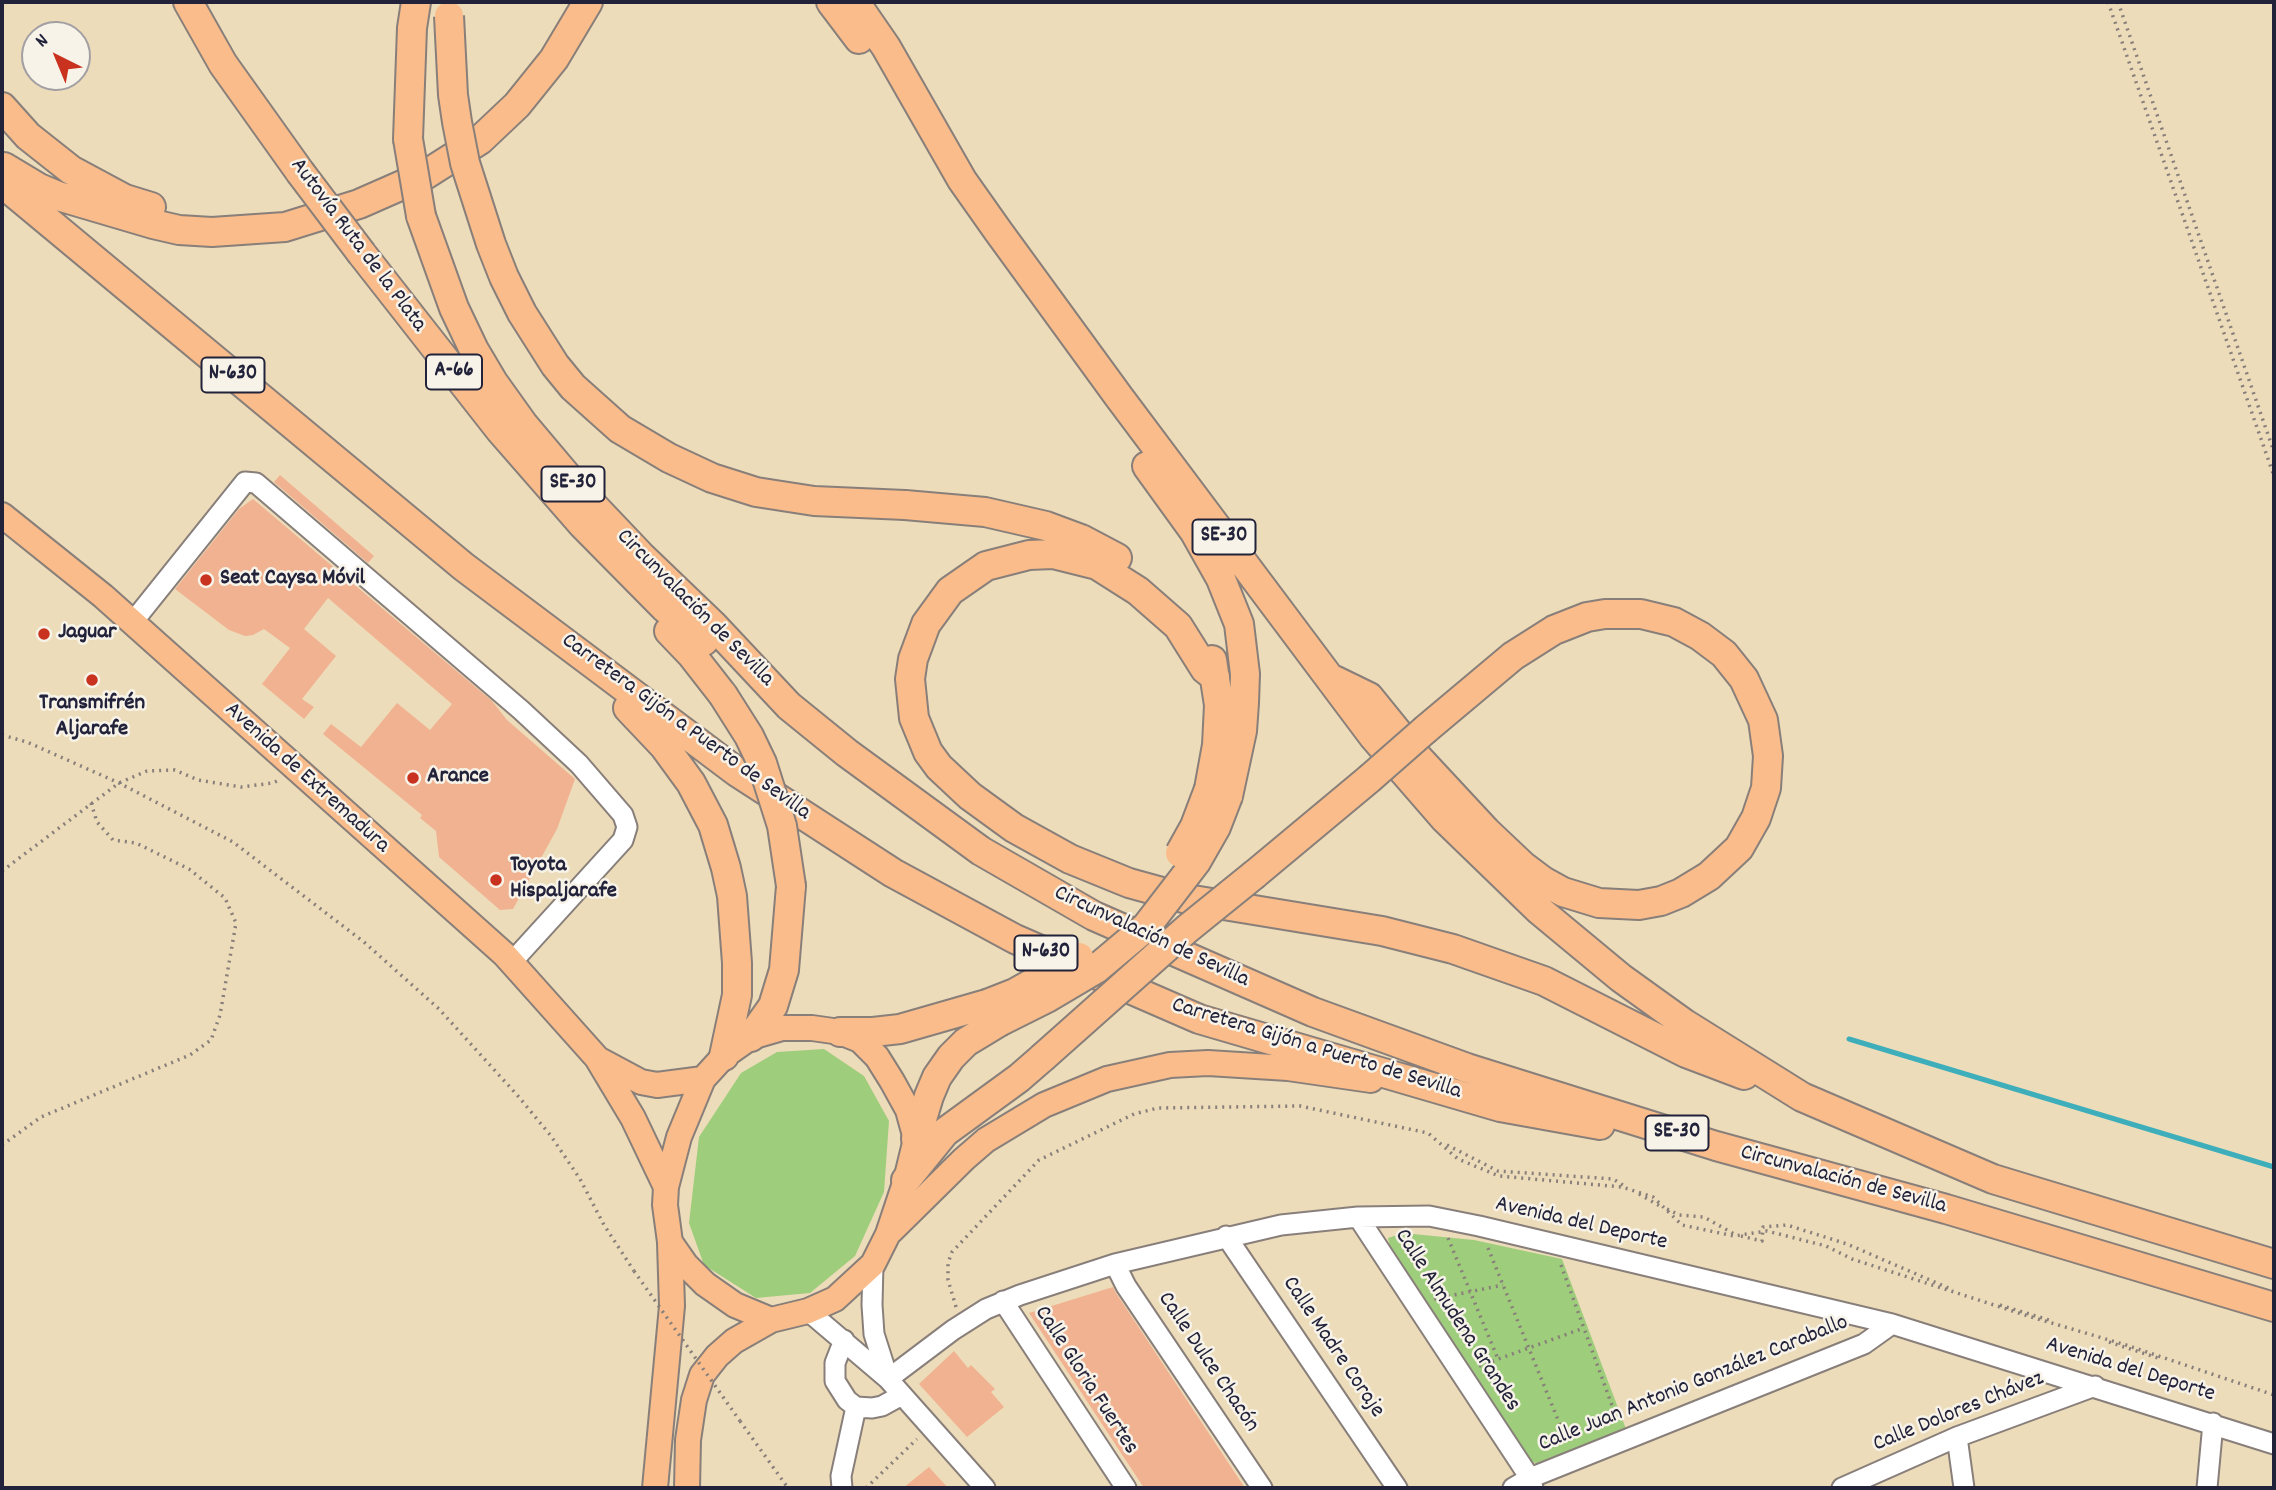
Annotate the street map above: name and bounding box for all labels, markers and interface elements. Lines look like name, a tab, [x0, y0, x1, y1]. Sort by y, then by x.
north arrow	[21, 21, 91, 91]
text: N	[30, 29, 55, 55]
street label: Autovía Ruta de la Plata	[283, 154, 431, 338]
road number: A-66	[426, 354, 482, 390]
road number: N-630	[202, 358, 264, 392]
road number: SE-30	[542, 466, 604, 502]
road number: SE-30	[1192, 520, 1256, 554]
street label: Circunvalación de Sevilla	[609, 524, 779, 694]
place label: Seat Caysa Móvil	[220, 566, 365, 594]
marker: Seat Caysa Móvil	[198, 572, 214, 588]
place label: Jaguar	[58, 620, 116, 648]
marker: Jaguar	[36, 626, 52, 642]
street label: Carretera Gijón a Puerto de Sevilla	[555, 628, 815, 828]
marker: Transmifrén Aljarafe	[84, 672, 100, 688]
place label: Transmifrén Aljarafe	[39, 691, 145, 745]
street label: Avenida de Extremadura	[218, 698, 394, 860]
place label: Arance	[427, 764, 489, 792]
marker: Arance	[405, 770, 421, 786]
place label: Toyota Hispaljarafe	[510, 853, 617, 907]
marker: Toyota Hispaljarafe	[488, 872, 504, 888]
street label: Circunvalación de Sevilla	[1049, 881, 1253, 995]
road number: N-630	[1014, 936, 1078, 970]
street label: Carretera Gijón a Puerto de Sevilla	[1168, 993, 1464, 1107]
road number: SE-30	[1646, 1116, 1708, 1150]
street label: Circunvalación de Sevilla	[1737, 1140, 1949, 1222]
street label: Avenida del Deporte	[1492, 1192, 1670, 1258]
street label: Calle Almudena Grandes	[1387, 1225, 1525, 1417]
street label: Calle Madre Coraje	[1275, 1272, 1389, 1424]
street label: Calle Dulce Chacón	[1150, 1288, 1264, 1438]
street label: Calle Gloria Fuertes	[1027, 1301, 1143, 1461]
street label: Calle Juan Antonio González Caraballo	[1535, 1310, 1853, 1460]
street label: Avenida del Deporte	[2042, 1332, 2218, 1410]
street label: Calle Dolores Chávez	[1870, 1366, 2048, 1460]

